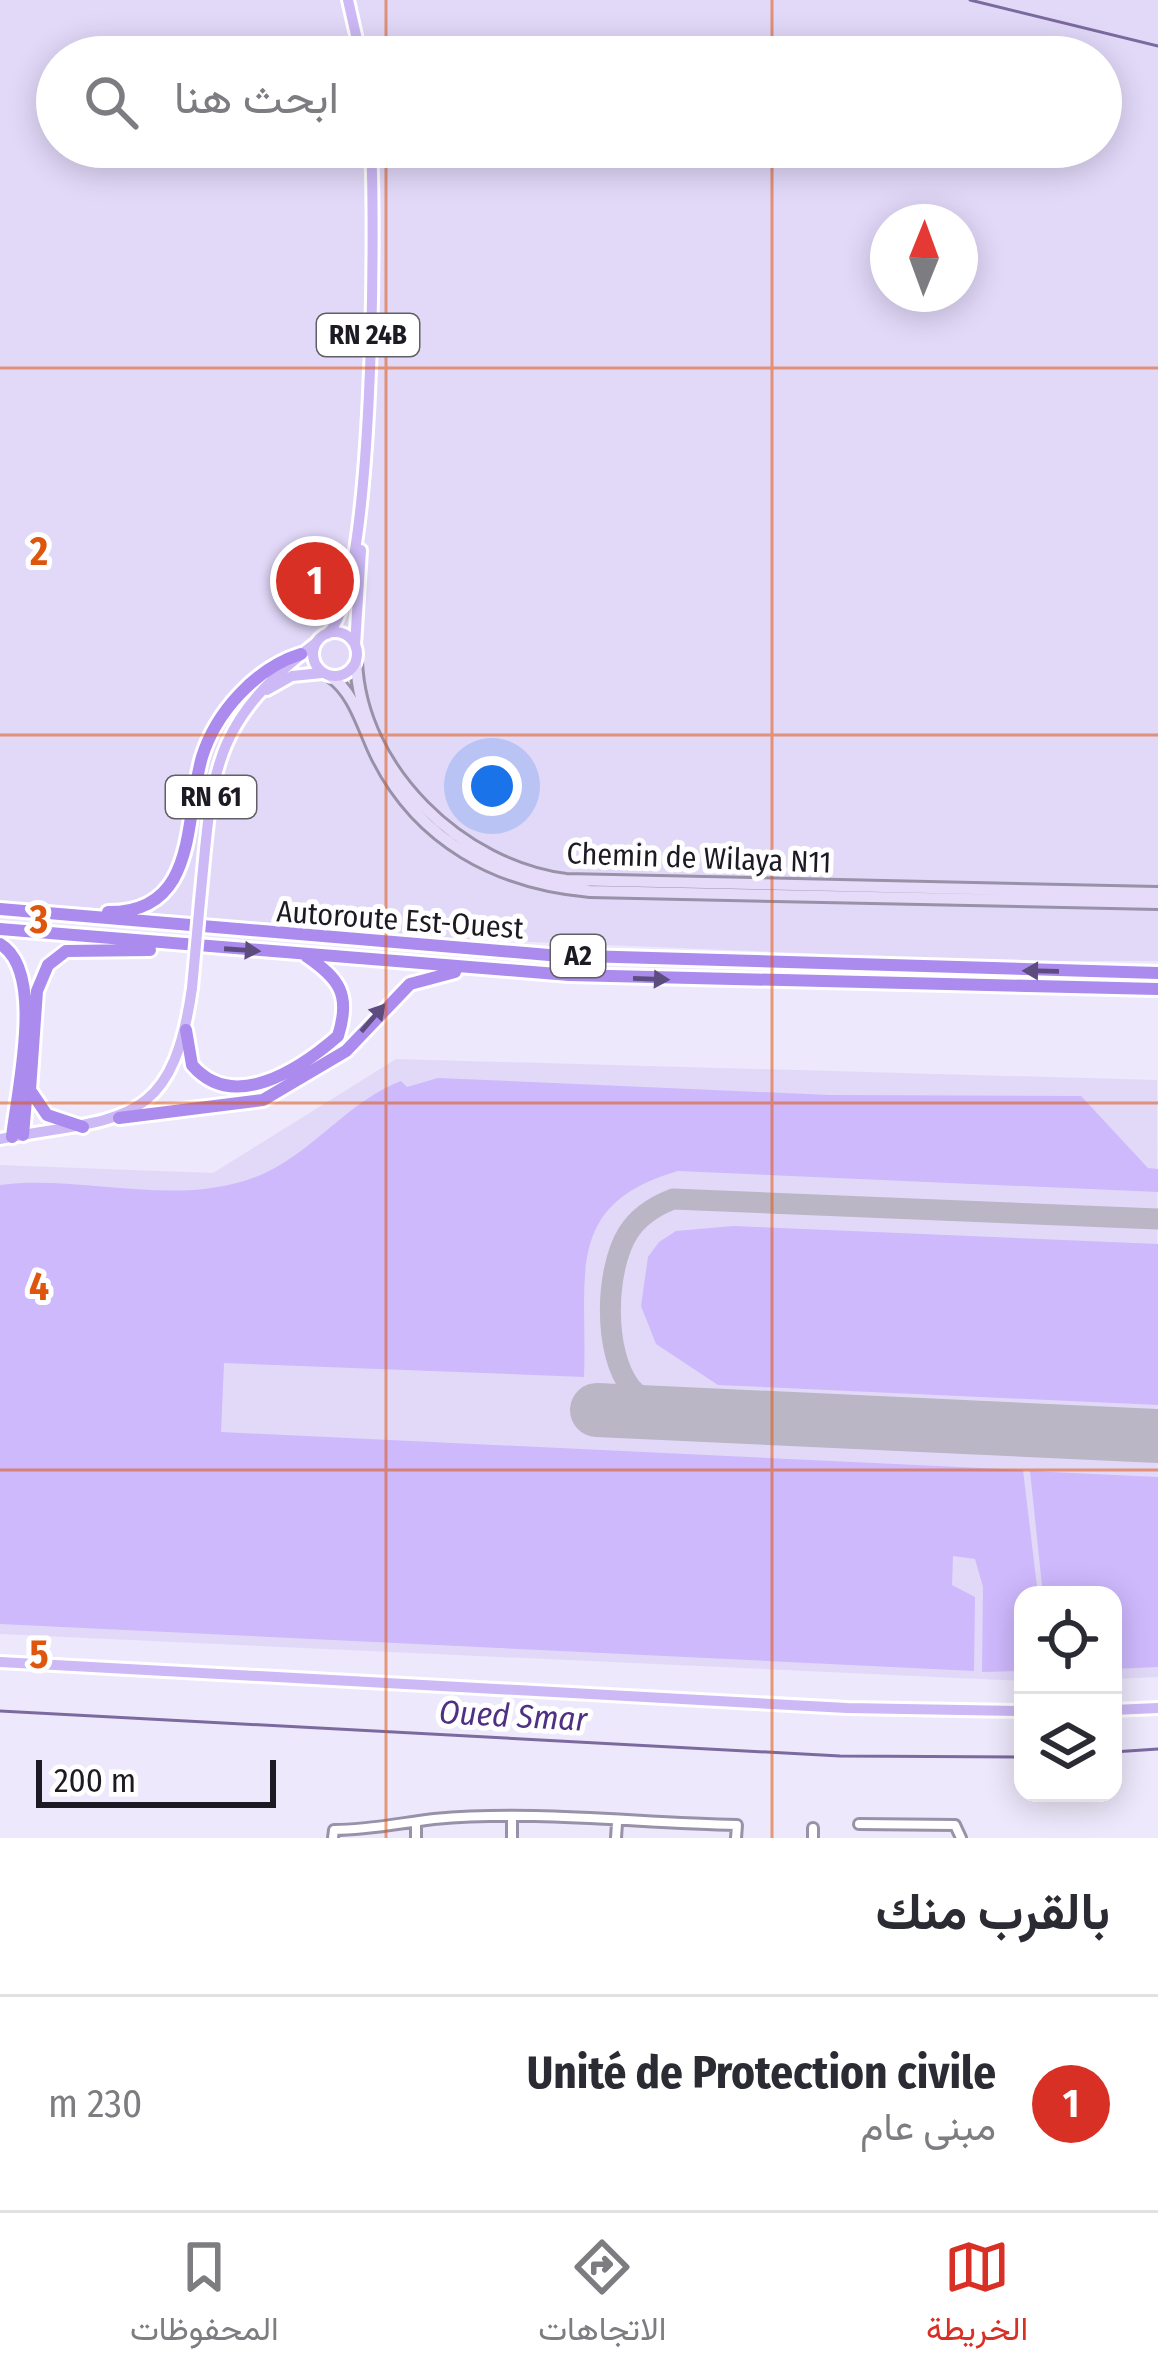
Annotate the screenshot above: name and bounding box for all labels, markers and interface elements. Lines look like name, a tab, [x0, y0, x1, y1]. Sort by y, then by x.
search box	[36, 36, 1122, 168]
icon: search	[78, 69, 144, 135]
text: ابحث هنا	[174, 71, 339, 125]
north arrow	[870, 204, 978, 312]
road number: RN 24B	[317, 314, 419, 356]
text: 2	[29, 529, 48, 575]
pin: 1	[276, 536, 354, 626]
your location	[462, 756, 522, 816]
road number: RN 61	[166, 776, 256, 818]
street label: Chemin de Wilaya N11	[566, 835, 832, 881]
street label: Autoroute Est-Ouest	[275, 893, 525, 947]
text: 3	[29, 897, 48, 943]
road number: A2	[551, 935, 605, 977]
one-way arrow	[224, 941, 261, 960]
one-way arrow	[1021, 962, 1059, 981]
one-way arrow	[633, 969, 671, 988]
one-way arrow	[359, 1003, 386, 1033]
text: 4	[29, 1264, 49, 1310]
map controls	[1014, 1586, 1122, 1802]
button: locate	[1014, 1586, 1122, 1694]
text: 5	[29, 1632, 49, 1678]
water label: Oued Smar	[438, 1692, 590, 1740]
button: layers	[1014, 1694, 1122, 1802]
scale bar	[36, 1754, 276, 1807]
text: 200 m	[54, 1761, 136, 1801]
text: بالقرب منك	[875, 1881, 1110, 1943]
text: Unité de Protection civile	[527, 2046, 996, 2100]
text: 230 m	[48, 2081, 142, 2127]
text: 1	[1063, 2081, 1079, 2127]
text: مبنى عام	[860, 2104, 996, 2150]
tab: المحفوظات	[130, 2234, 279, 2358]
tab: الاتجاهات	[538, 2234, 666, 2358]
tab: الخريطة	[926, 2234, 1028, 2358]

